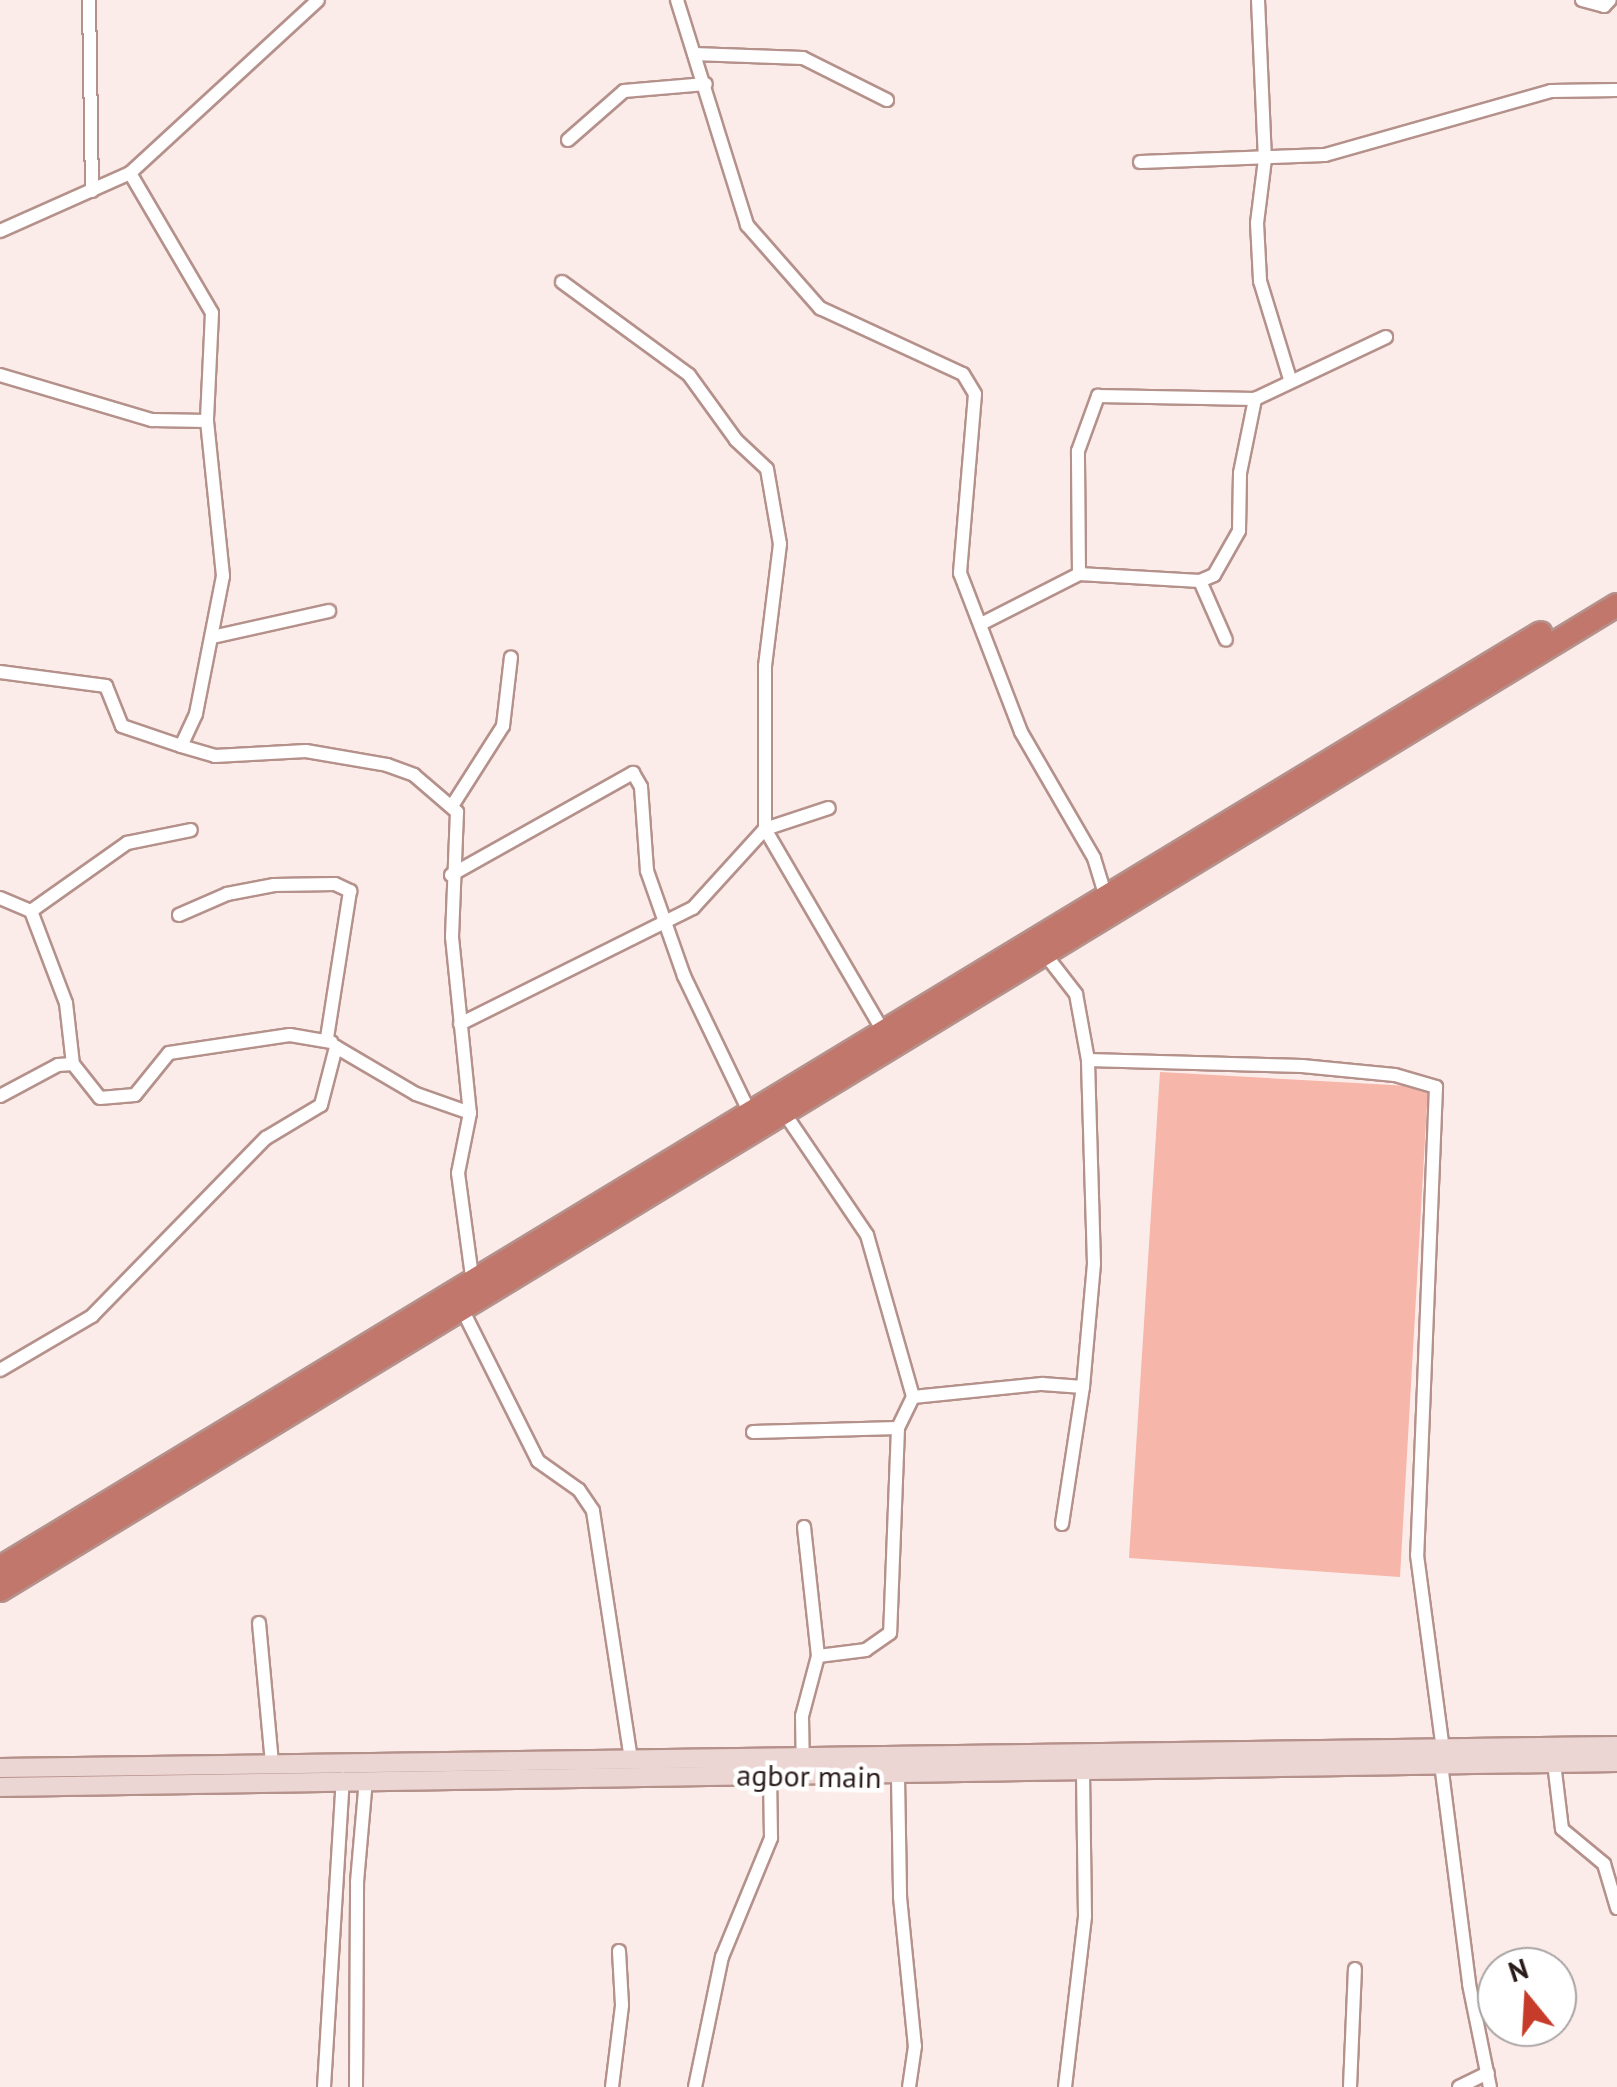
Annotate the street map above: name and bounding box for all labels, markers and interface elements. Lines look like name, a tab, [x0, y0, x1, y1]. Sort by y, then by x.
street label: agbor main	[736, 1757, 882, 1795]
north arrow	[1477, 1947, 1577, 2047]
text: N	[1504, 1949, 1533, 1990]

